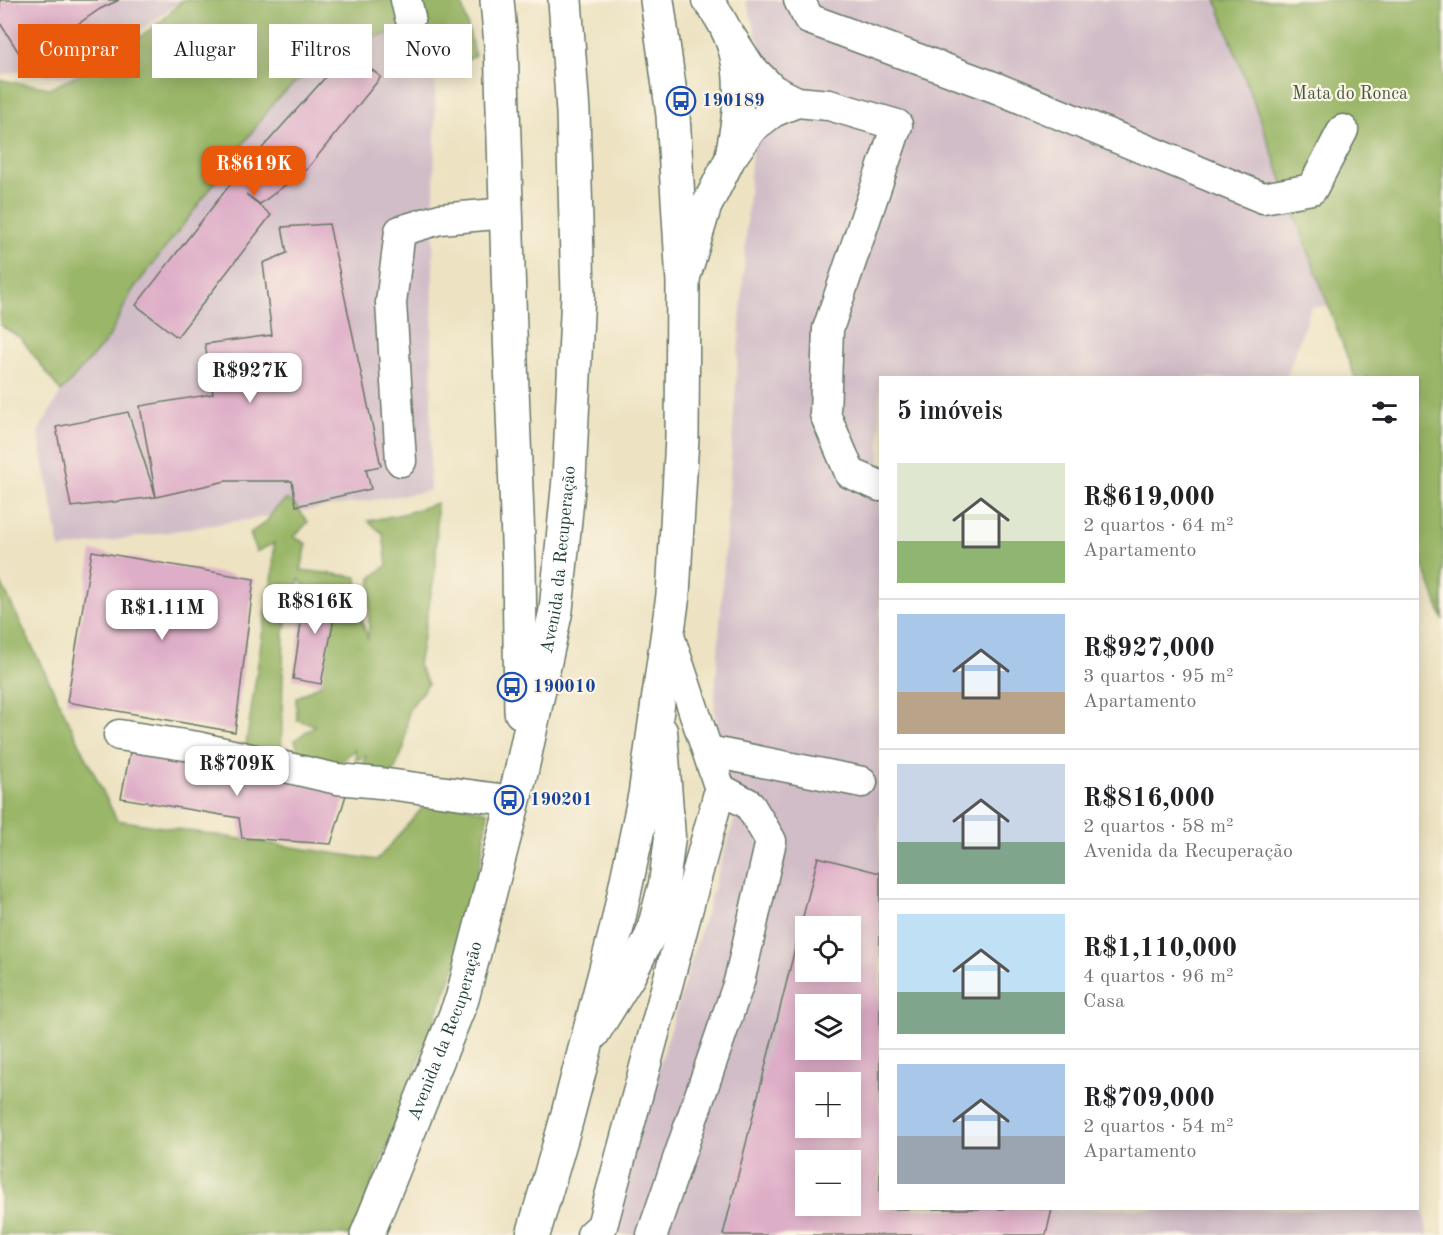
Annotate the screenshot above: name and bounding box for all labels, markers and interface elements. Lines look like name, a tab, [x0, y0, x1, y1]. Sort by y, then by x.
chip: Comprar	[18, 24, 140, 78]
chip: Alugar	[152, 24, 257, 78]
chip: Filtros	[269, 24, 372, 78]
chip: Novo	[384, 24, 472, 78]
bus stop icon: 190189	[665, 85, 697, 117]
park label: Mata do Ronca	[1292, 85, 1408, 103]
place label: 190189	[702, 92, 765, 110]
pin: R$619K	[205, 146, 303, 197]
text: R$619K	[216, 155, 292, 175]
pin: R$927K	[201, 353, 299, 404]
text: R$927K	[212, 362, 288, 382]
icon: filters	[1368, 396, 1401, 429]
text: 5 imóveis	[897, 399, 1003, 425]
street label: Avenida da Recuperação	[538, 465, 579, 655]
text: R$619,000	[1083, 485, 1215, 511]
icon: home	[945, 487, 1017, 559]
text: 2 quartos · 64 m²	[1083, 516, 1234, 536]
text: Apartamento	[1083, 541, 1196, 561]
pin: R$816K	[266, 584, 364, 635]
pin: R$1.11M	[107, 590, 217, 641]
text: R$816K	[277, 593, 353, 613]
text: R$1.11M	[120, 599, 204, 619]
text: R$927,000	[1083, 636, 1215, 662]
icon: home	[945, 638, 1017, 710]
text: 3 quartos · 95 m²	[1083, 667, 1234, 687]
bus stop icon: 190010	[496, 671, 528, 703]
place label: 190010	[533, 678, 596, 696]
text: Apartamento	[1083, 692, 1196, 712]
pin: R$709K	[188, 746, 286, 797]
text: R$709K	[199, 755, 275, 775]
bus stop icon: 190201	[493, 784, 525, 816]
text: R$816,000	[1083, 786, 1215, 812]
icon: home	[945, 788, 1017, 860]
place label: 190201	[530, 791, 593, 809]
text: 2 quartos · 58 m²	[1083, 817, 1234, 837]
text: Avenida da Recuperação	[1083, 842, 1293, 862]
map controls	[795, 916, 861, 1216]
button: locate	[795, 916, 861, 982]
text: R$1,110,000	[1083, 936, 1237, 962]
icon: home	[945, 938, 1017, 1010]
street label: Avenida da Recuperação	[405, 939, 486, 1123]
text: 4 quartos · 96 m²	[1083, 967, 1234, 987]
text: Casa	[1083, 992, 1125, 1012]
button: layers	[795, 994, 861, 1060]
button: +	[795, 1072, 861, 1138]
text: R$709,000	[1083, 1086, 1215, 1112]
icon: home	[945, 1088, 1017, 1160]
text: 2 quartos · 54 m²	[1083, 1117, 1234, 1137]
text: Apartamento	[1083, 1142, 1196, 1162]
button: −	[795, 1150, 861, 1216]

